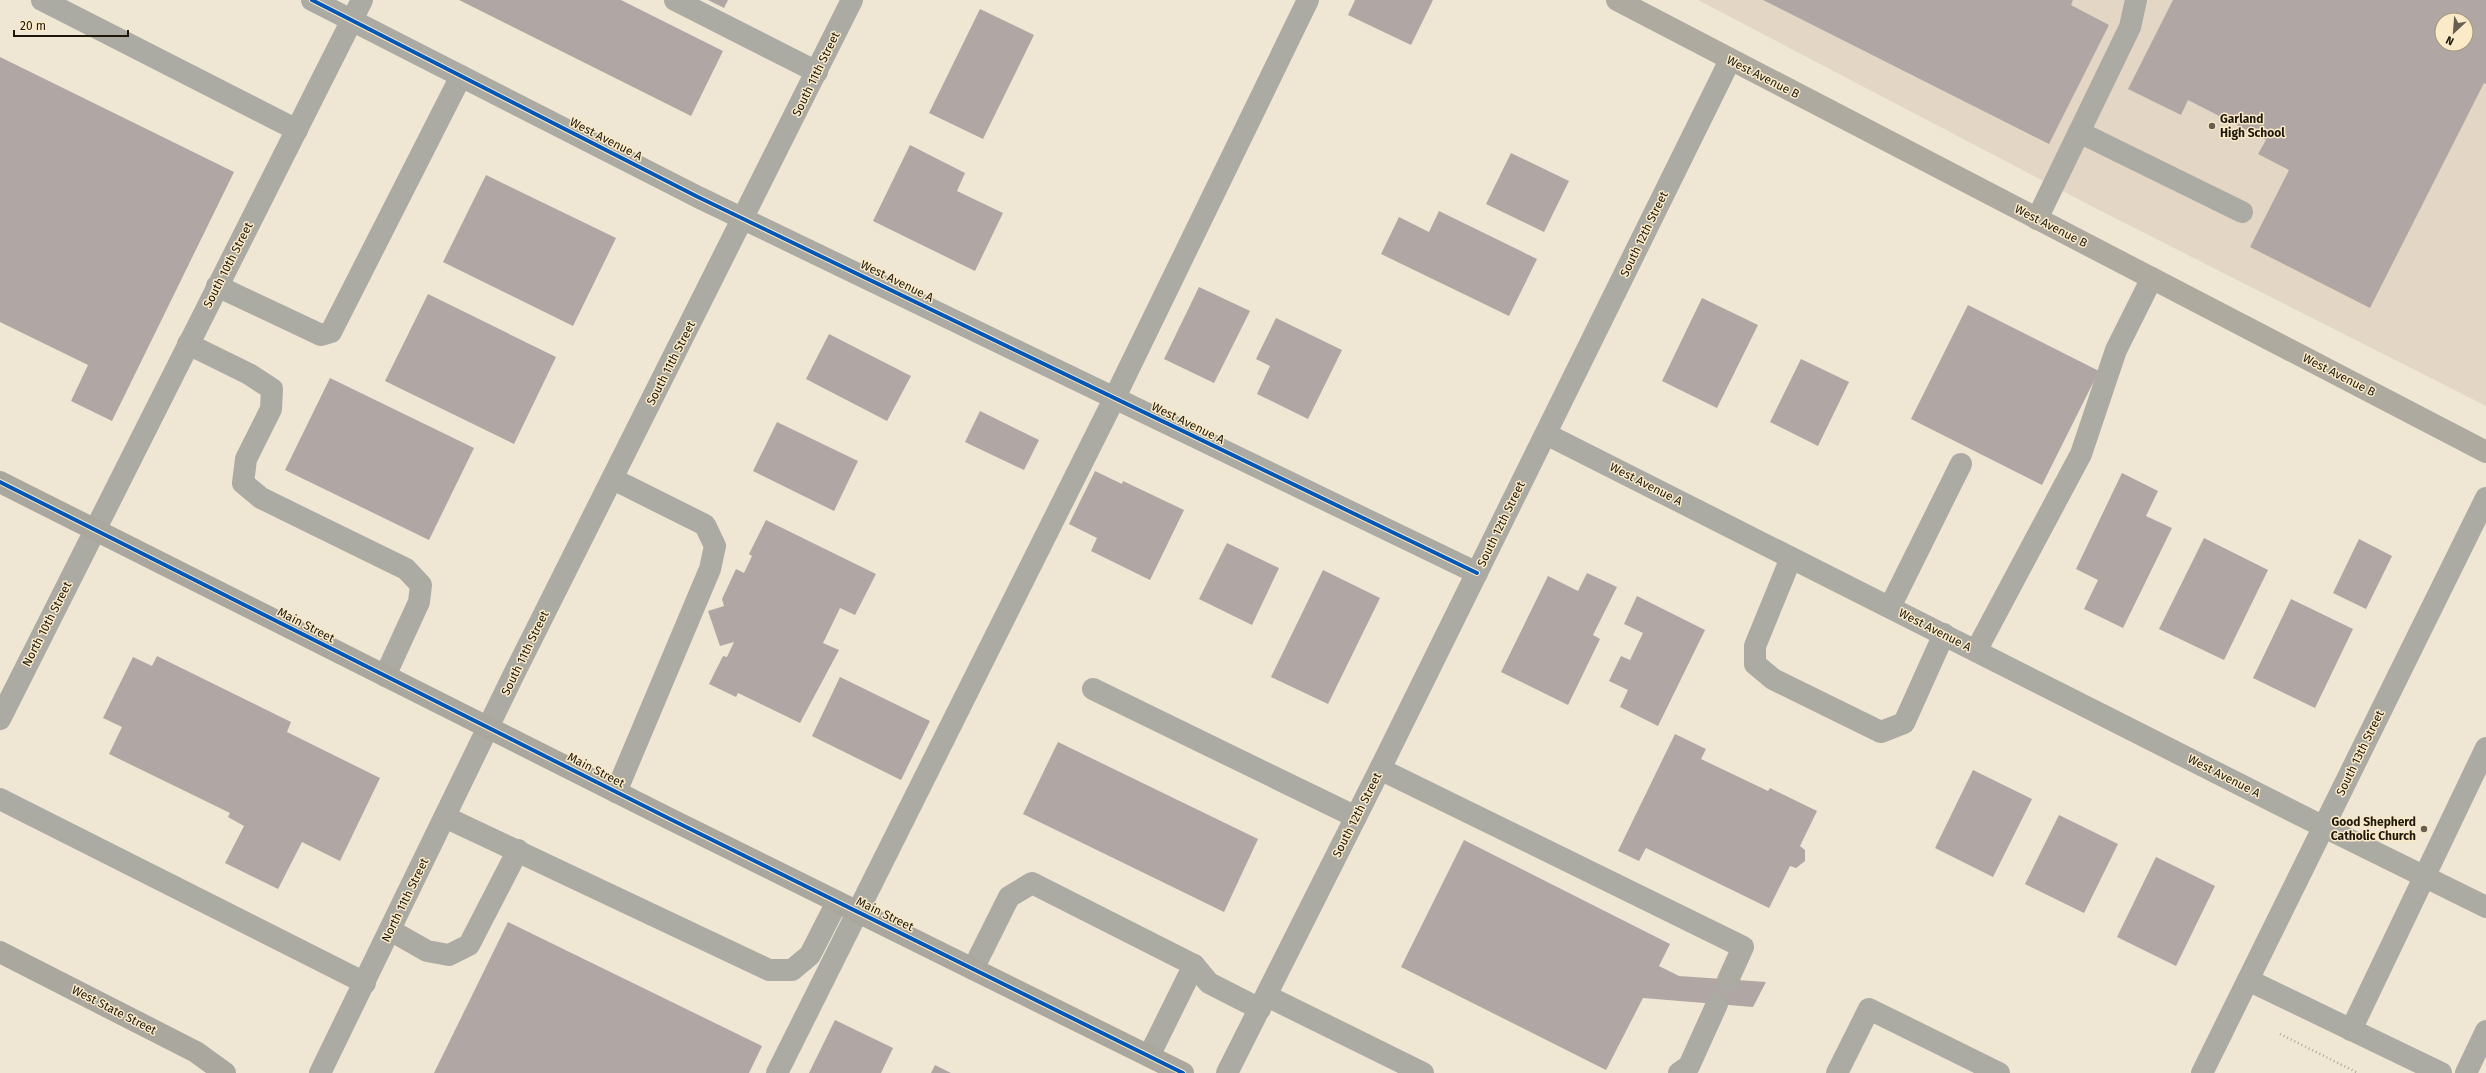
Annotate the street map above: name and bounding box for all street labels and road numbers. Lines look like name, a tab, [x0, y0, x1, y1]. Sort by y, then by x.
street label: South 11th Street	[789, 29, 843, 119]
street label: West Avenue B	[1724, 53, 1802, 101]
street label: West Avenue A	[567, 115, 645, 163]
street label: South 12th Street	[1617, 188, 1671, 279]
street label: West Avenue B	[2012, 202, 2090, 250]
street label: South 10th Street	[200, 219, 256, 310]
street label: West Avenue A	[858, 257, 936, 305]
street label: South 11th Street	[644, 318, 699, 407]
street label: West Avenue B	[2300, 351, 2378, 399]
street label: West Avenue A	[1149, 399, 1227, 447]
street label: West Avenue A	[1607, 460, 1685, 508]
street label: South 12th Street	[1474, 478, 1528, 569]
street label: North 10th Street	[20, 579, 75, 669]
street label: Main Street	[275, 605, 337, 646]
street label: West Avenue A	[1896, 606, 1974, 654]
street label: South 11th Street	[498, 608, 552, 698]
street label: South 13th Street	[2333, 707, 2387, 798]
street label: Main Street	[565, 750, 627, 791]
street label: West Avenue A	[2185, 752, 2263, 800]
street label: South 12th Street	[1330, 770, 1385, 860]
street label: North 11th Street	[379, 855, 432, 944]
street label: Main Street	[854, 894, 917, 934]
street label: West State Street	[69, 983, 159, 1038]

